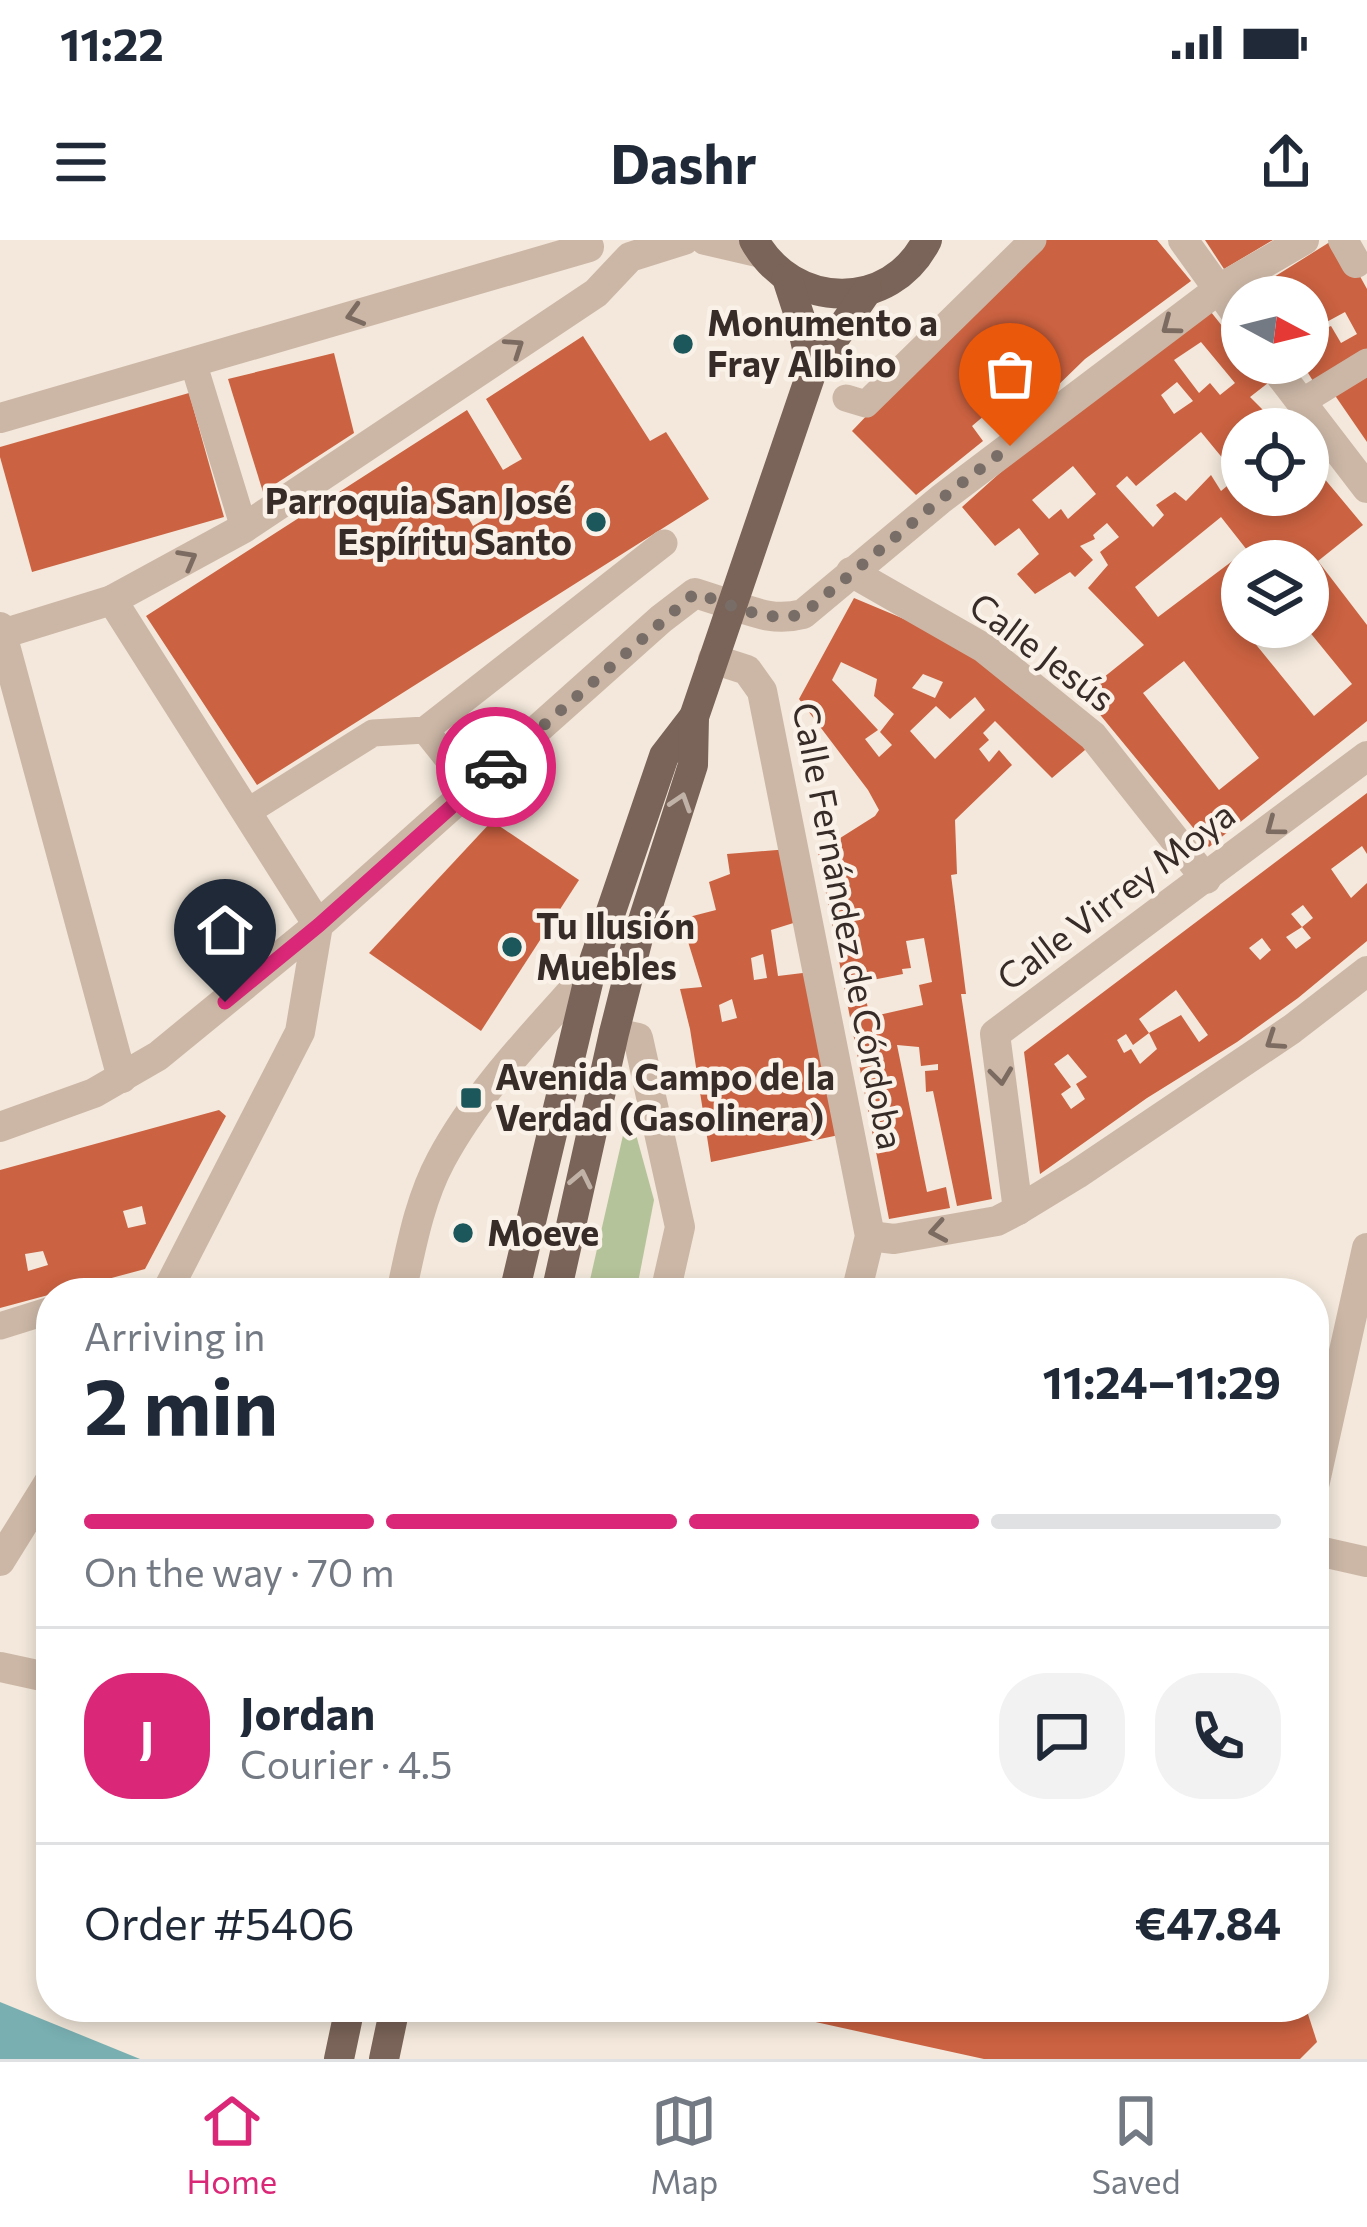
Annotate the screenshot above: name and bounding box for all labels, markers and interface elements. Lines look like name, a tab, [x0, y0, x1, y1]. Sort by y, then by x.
text: 11:22	[60, 15, 164, 70]
icon: menu	[48, 129, 114, 195]
text: Dashr	[610, 129, 757, 195]
icon: share	[1253, 129, 1319, 195]
north arrow	[1221, 276, 1329, 384]
map controls	[1221, 276, 1329, 648]
place label: Monumento a Fray Albino	[707, 299, 938, 384]
one-way arrow	[345, 301, 366, 326]
one-way arrow	[1162, 312, 1184, 333]
pin	[959, 323, 1061, 446]
marker: Monumento a Fray Albino	[670, 331, 696, 357]
one-way arrow	[501, 339, 523, 361]
icon: bag	[977, 341, 1043, 407]
button: locate	[1221, 408, 1329, 516]
place label: Parroquia San José Espíritu Santo	[265, 477, 572, 562]
marker: Parroquia San José Espíritu Santo	[583, 509, 609, 535]
button: layers	[1221, 540, 1329, 648]
one-way arrow	[175, 550, 196, 573]
street label: Calle Jesús	[962, 582, 1124, 719]
street label: Calle Fernández de Córdoba	[785, 698, 915, 1153]
courier	[436, 707, 556, 827]
icon: car	[463, 734, 529, 800]
street label: Calle Virrey Moya	[987, 791, 1242, 998]
one-way arrow	[666, 792, 691, 813]
one-way arrow	[1266, 813, 1288, 834]
pin	[174, 879, 276, 1002]
icon: home	[192, 897, 258, 963]
place label: Tu Ilusión Muebles	[536, 902, 695, 987]
marker: Tu Ilusión Muebles	[499, 934, 525, 960]
one-way arrow	[1265, 1027, 1287, 1049]
place label: Avenida Campo de la Verdad (Gasolinera)	[495, 1053, 835, 1138]
one-way arrow	[987, 1067, 1013, 1086]
marker: Avenida Campo de la Verdad (Gasolinera)	[458, 1085, 484, 1111]
one-way arrow	[568, 1169, 593, 1189]
place label: Moeve	[487, 1209, 599, 1253]
one-way arrow	[928, 1218, 948, 1243]
marker: Moeve	[450, 1220, 476, 1246]
text: Arriving in	[84, 1311, 265, 1359]
text: 11:24–11:29	[1042, 1353, 1281, 1408]
text: 2 min	[84, 1356, 278, 1451]
text: On the way · 70 m	[84, 1547, 395, 1595]
button: chat	[999, 1673, 1125, 1799]
button: phone	[1155, 1673, 1281, 1799]
text: Jordan	[240, 1684, 375, 1739]
text: J	[140, 1708, 154, 1763]
text: Courier · 4.5	[240, 1739, 452, 1787]
text: Order #5406	[84, 1894, 355, 1949]
text: €47.84	[1135, 1894, 1281, 1949]
tab: Home	[187, 2088, 277, 2201]
tab: Map	[650, 2088, 718, 2201]
tab: Saved	[1091, 2088, 1180, 2201]

